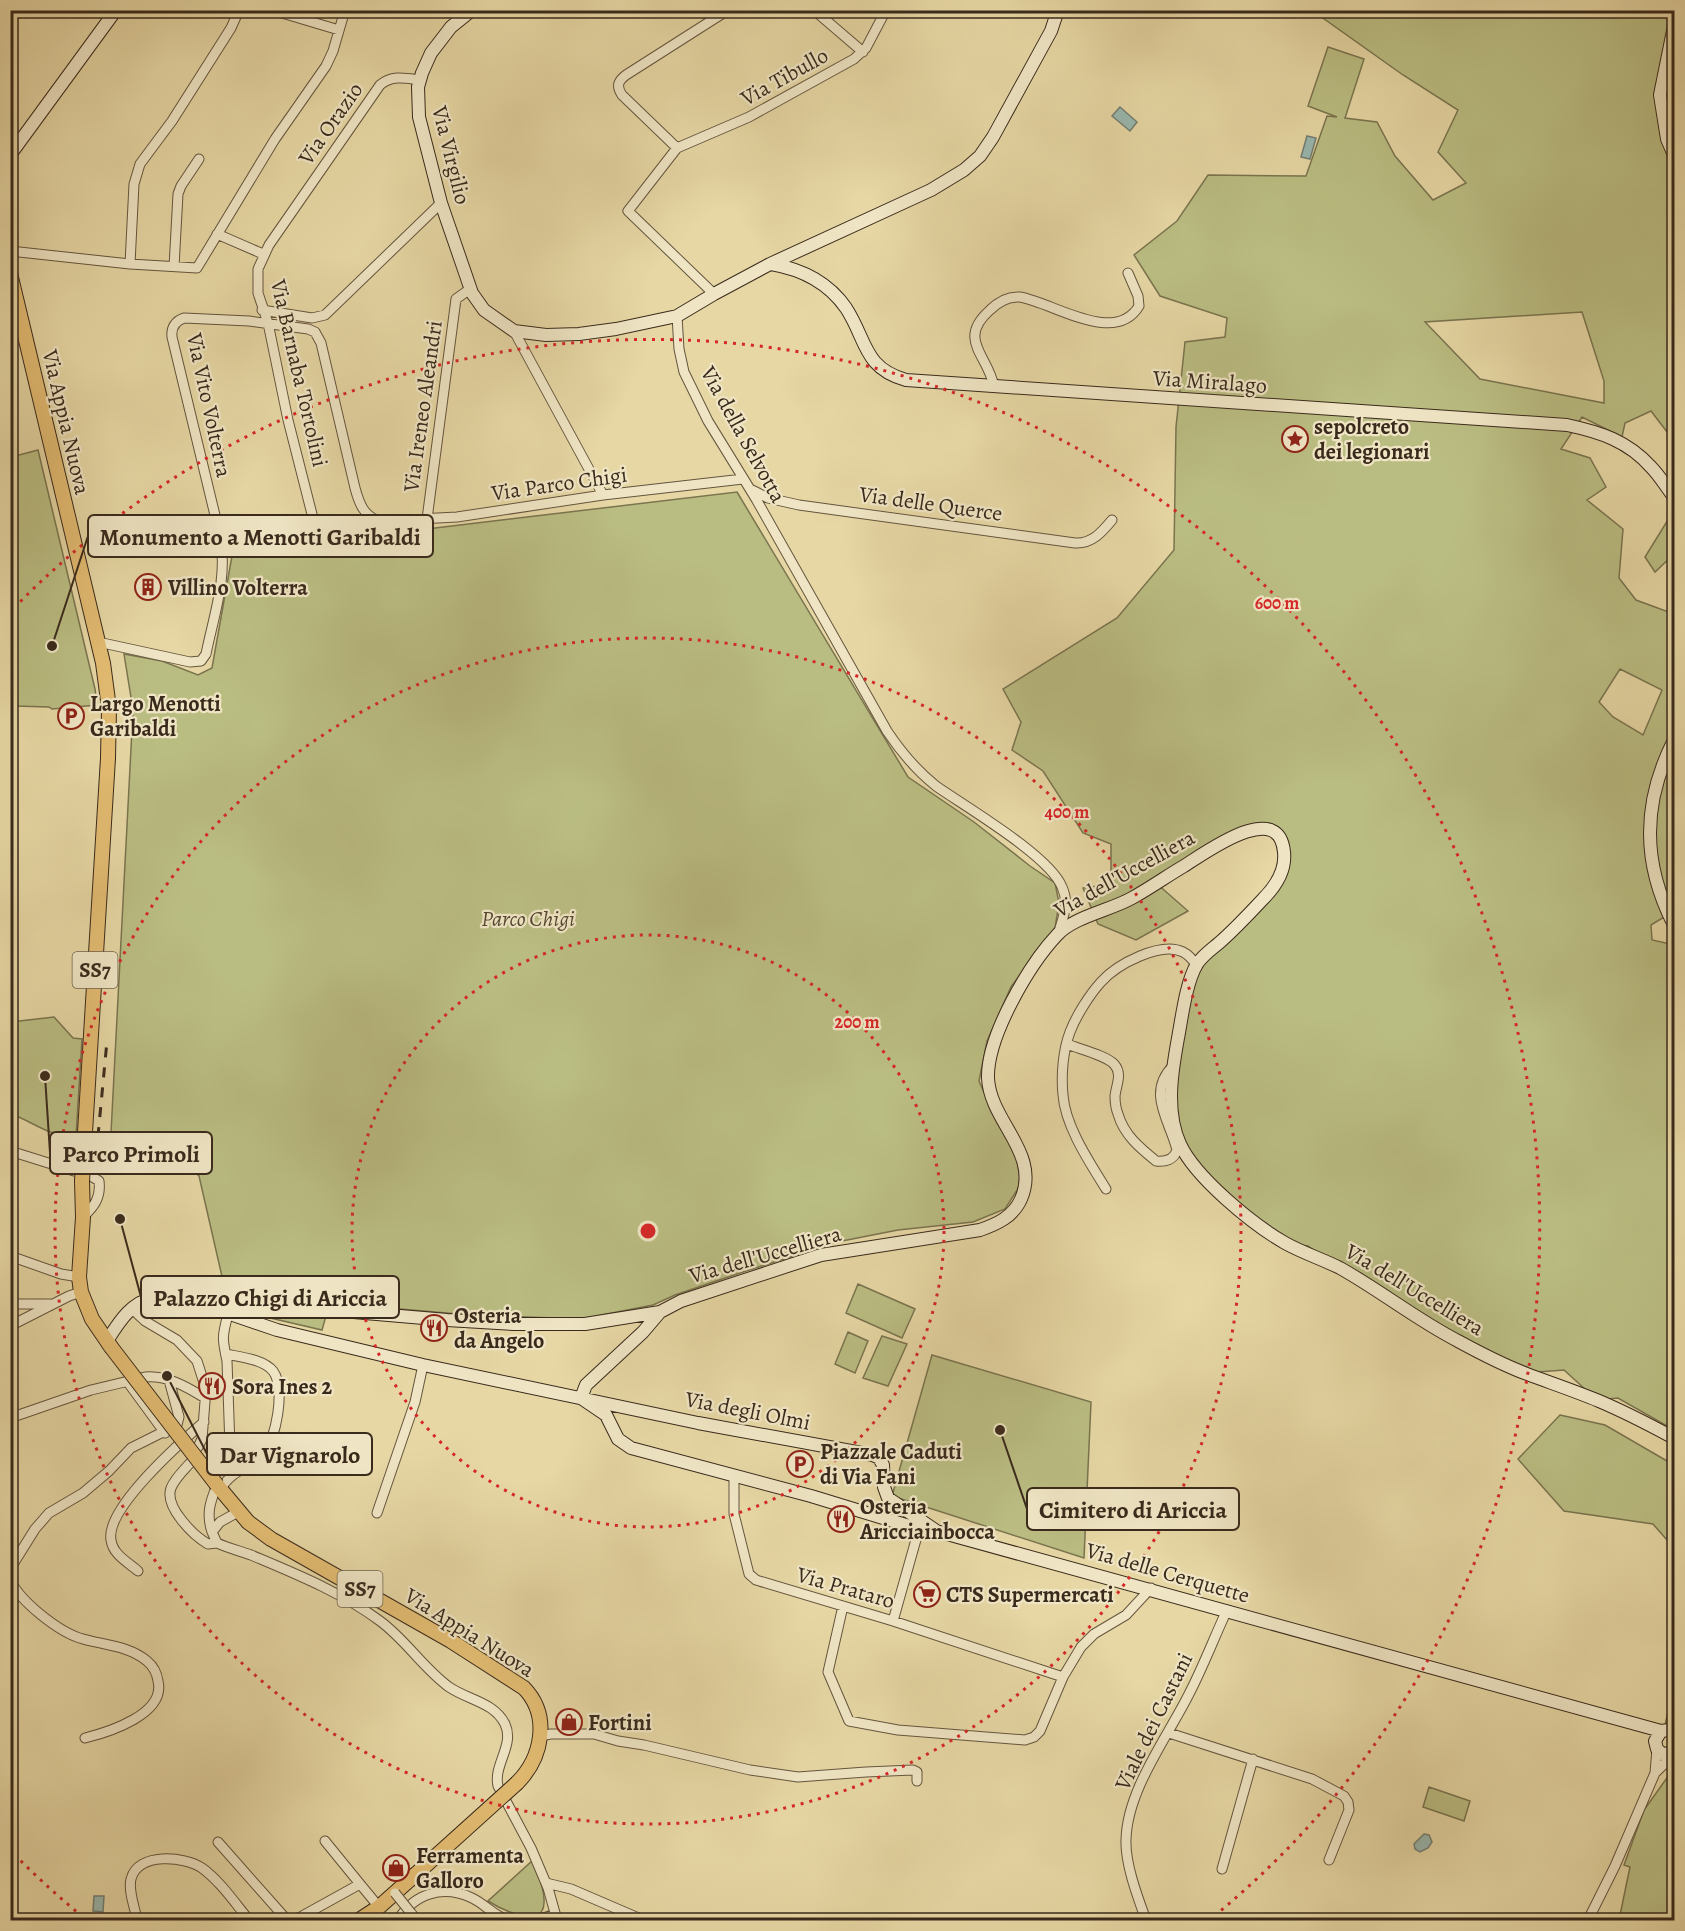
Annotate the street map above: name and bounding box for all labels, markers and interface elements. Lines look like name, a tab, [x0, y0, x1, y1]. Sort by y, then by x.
street label: Via Tibullo	[734, 41, 834, 114]
street label: Via Orazio	[291, 76, 370, 172]
street label: Via Virgilio	[424, 102, 478, 208]
street label: Via Barnaba Tortolini	[263, 276, 335, 470]
street label: Via Ireneo Aleandri	[396, 319, 450, 495]
street label: Via Vito Volterra	[179, 329, 239, 481]
street label: Via Appia Nuova	[35, 346, 97, 498]
street label: Via della Selvotta	[693, 360, 793, 509]
street label: Via Miralago	[1151, 363, 1268, 401]
place label: sepolcreto dei legionari	[1314, 412, 1429, 467]
place icon: sepolcreto dei legionari	[1280, 424, 1310, 454]
street label: Via Parco Chigi	[488, 460, 629, 509]
street label: Via delle Querce	[856, 479, 1004, 529]
callout: Monumento a Menotti Garibaldi	[88, 515, 433, 557]
text: Monumento a Menotti Garibaldi	[99, 521, 421, 553]
building icon: Villino Volterra	[133, 572, 163, 602]
place label: Villino Volterra	[167, 573, 308, 603]
text: 600 m	[1255, 591, 1299, 615]
place label: Largo Menotti Garibaldi	[90, 689, 221, 744]
parking icon: Largo Menotti Garibaldi	[56, 701, 86, 731]
text: 400 m	[1045, 800, 1089, 824]
street label: Via dell'Uccelliera	[1048, 822, 1201, 926]
park label: Parco Chigi	[481, 904, 575, 934]
road number: SS7	[72, 952, 118, 988]
text: 200 m	[834, 1010, 880, 1034]
callout: Parco Primoli	[50, 1132, 212, 1174]
text: Parco Primoli	[62, 1138, 200, 1170]
street label: Via dell'Uccelliera	[685, 1219, 846, 1291]
centre of rings	[638, 1221, 658, 1241]
street label: Via dell'Uccelliera	[1339, 1236, 1490, 1344]
callout: Palazzo Chigi di Ariccia	[141, 1276, 399, 1318]
text: Palazzo Chigi di Ariccia	[153, 1282, 387, 1314]
place label: Osteria da Angelo	[454, 1301, 544, 1356]
restaurant icon: Osteria da Angelo	[419, 1313, 449, 1343]
restaurant icon: Sora Ines 2	[197, 1371, 227, 1401]
place label: Sora Ines 2	[232, 1372, 332, 1402]
street label: Via degli Olmi	[682, 1384, 813, 1438]
callout: Dar Vignarolo	[207, 1433, 372, 1475]
place label: Piazzale Caduti di Via Fani	[820, 1437, 962, 1492]
text: Dar Vignarolo	[219, 1439, 361, 1471]
parking icon: Piazzale Caduti di Via Fani	[785, 1449, 815, 1479]
callout: Cimitero di Ariccia	[1027, 1488, 1239, 1530]
place label: Osteria Aricciainbocca	[859, 1492, 995, 1547]
text: Cimitero di Ariccia	[1039, 1494, 1227, 1526]
restaurant icon: Osteria Aricciainbocca	[826, 1504, 856, 1534]
street label: Via delle Cerquette	[1081, 1535, 1253, 1611]
street label: Via Prataro	[792, 1559, 898, 1616]
road number: SS7	[338, 1571, 382, 1607]
supermarket icon: CTS Supermercati	[912, 1579, 942, 1609]
street label: Via Appia Nuova	[398, 1580, 541, 1685]
place label: CTS Supermercati	[946, 1580, 1114, 1610]
street label: Viale dei Castani	[1107, 1648, 1200, 1796]
shop icon: Fortini	[554, 1707, 584, 1737]
place label: Fortini	[588, 1708, 652, 1738]
place label: Ferramenta Galloro	[416, 1841, 525, 1896]
shop icon: Ferramenta Galloro	[381, 1853, 411, 1883]

